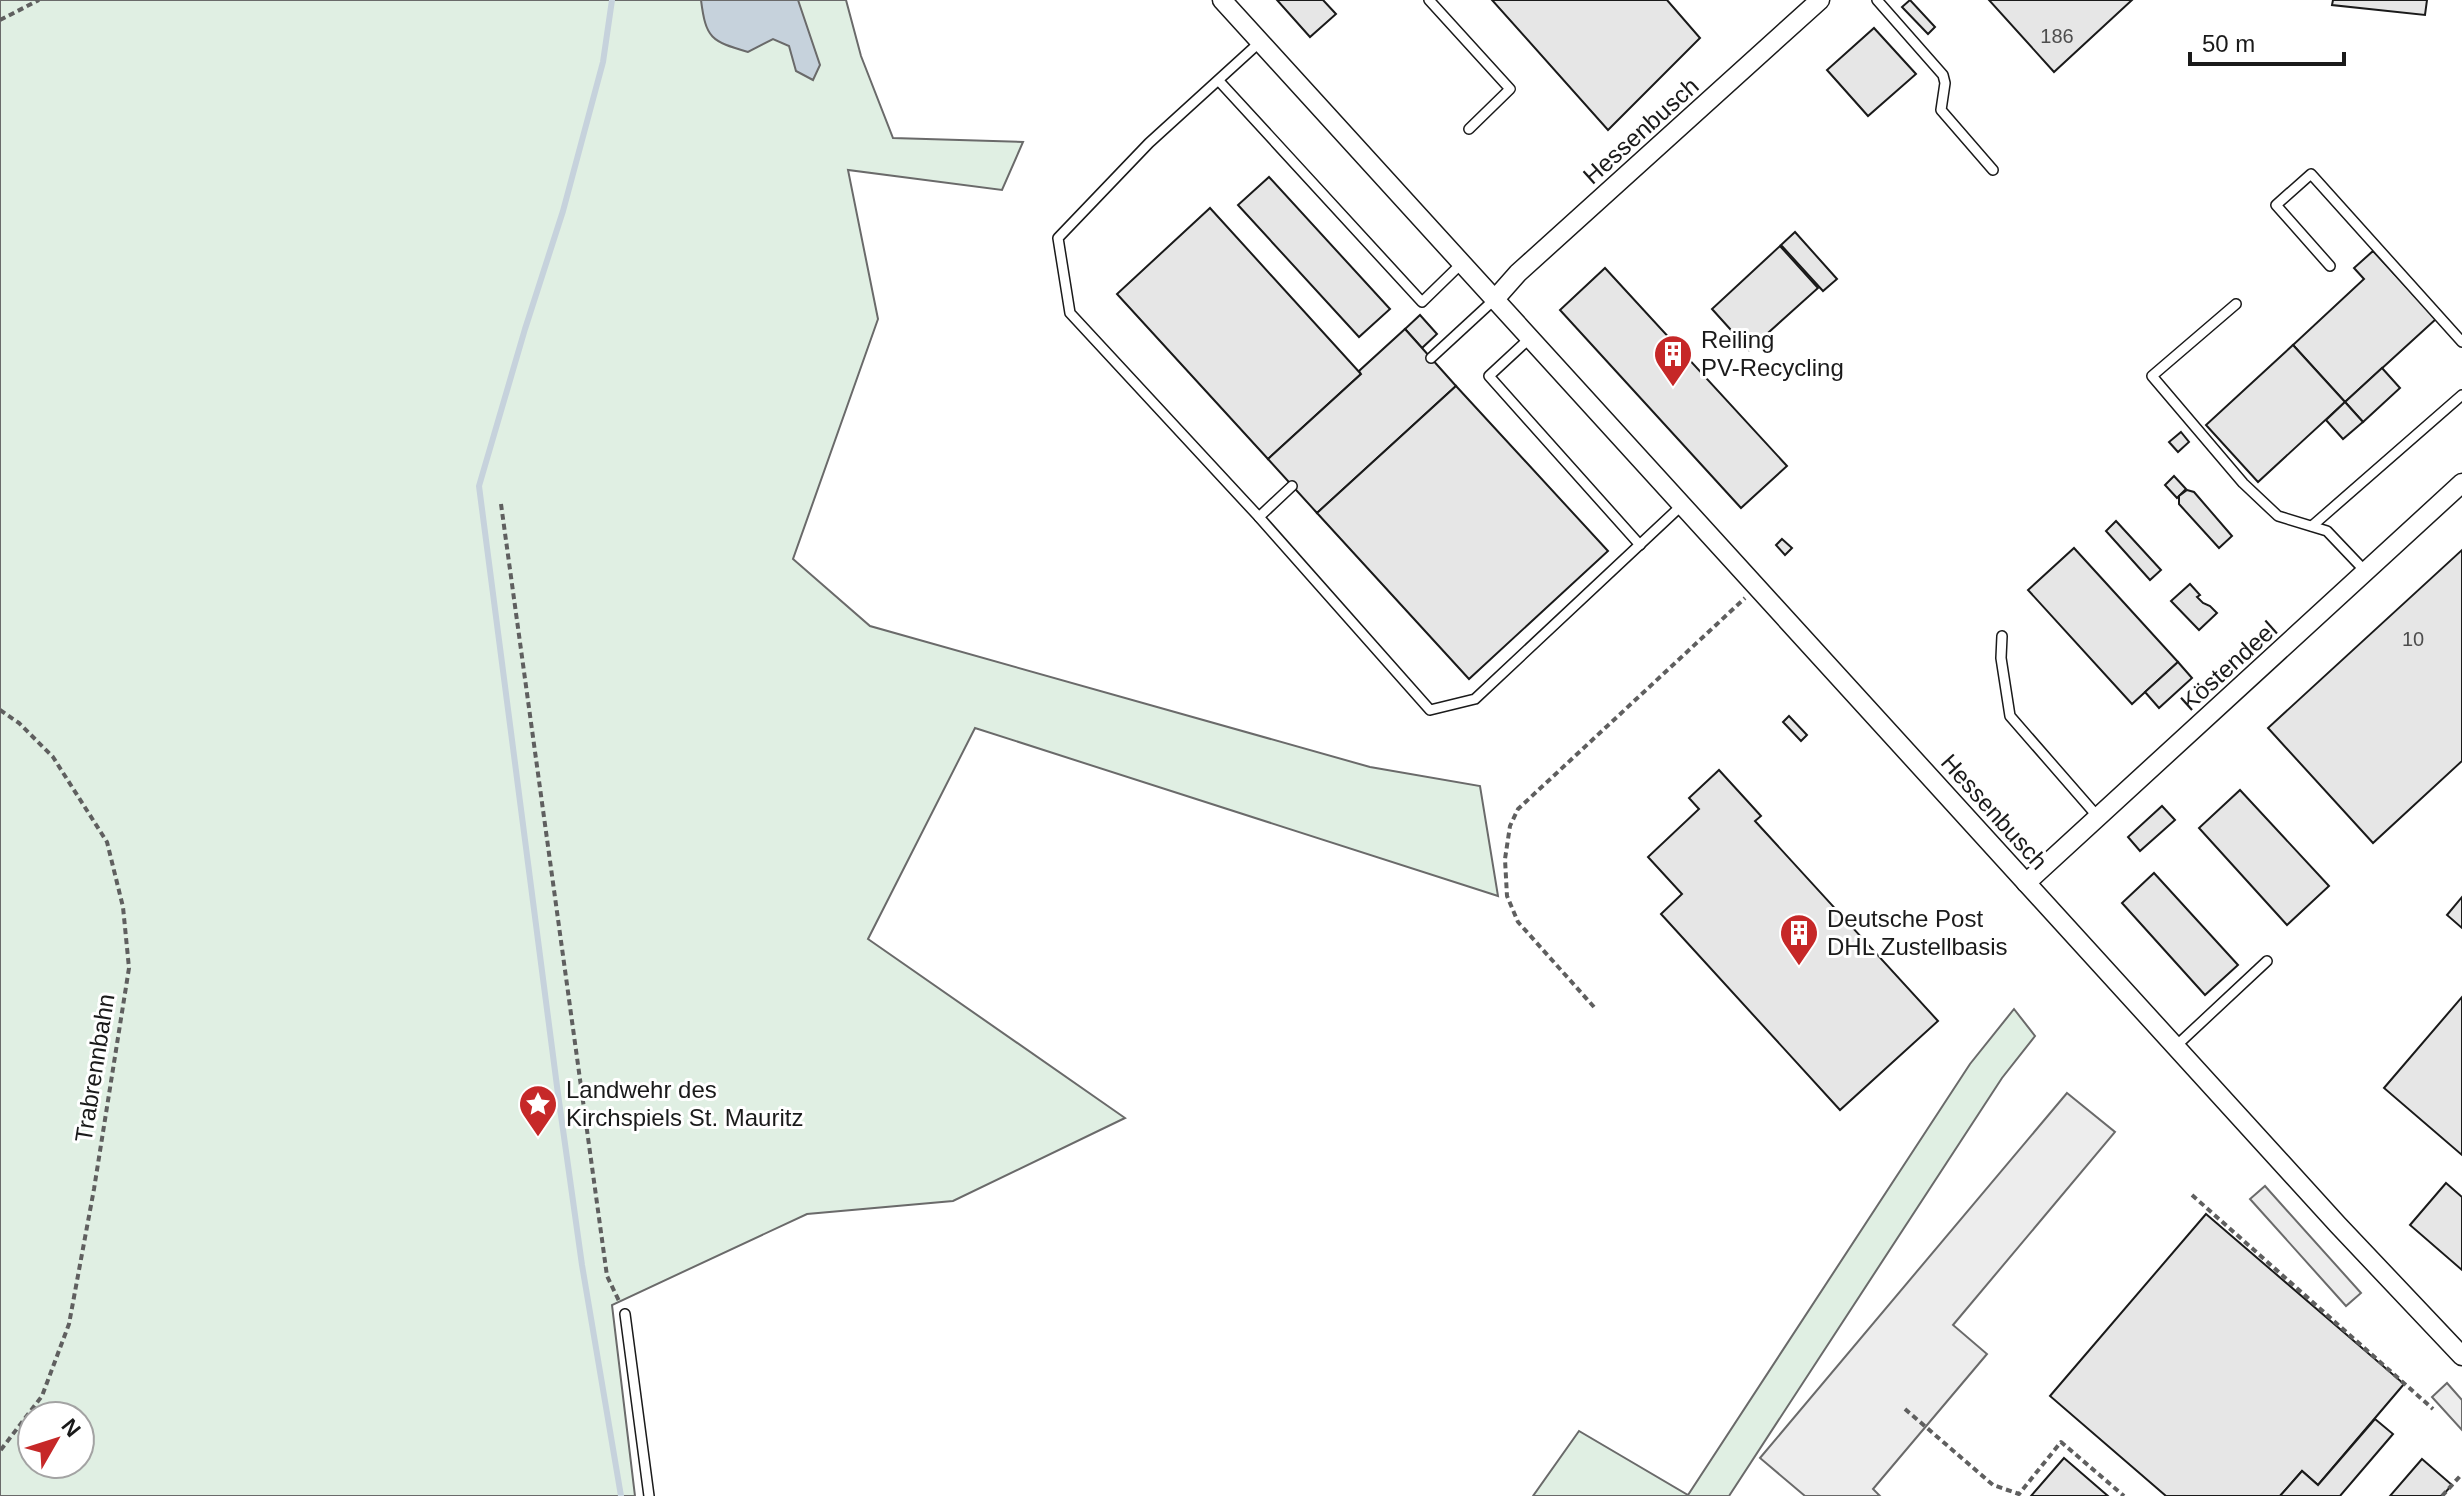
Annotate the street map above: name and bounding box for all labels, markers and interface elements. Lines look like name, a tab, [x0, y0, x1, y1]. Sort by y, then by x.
scale bar	[2190, 16, 2344, 66]
house number: 186	[2040, 25, 2074, 47]
text: 50 m	[2202, 30, 2255, 57]
street label: Hessenbusch	[1578, 72, 1704, 189]
place label: Reiling PV-Recycling	[1701, 326, 1844, 381]
building icon: Reiling PV-Recycling	[1652, 333, 1694, 388]
street label: Köstendeel	[2175, 615, 2282, 716]
house number: 10	[2402, 628, 2424, 650]
street label: Hessenbusch	[1936, 749, 2053, 875]
place label: Deutsche Post DHL Zustellbasis	[1827, 905, 2008, 960]
building icon: Deutsche Post DHL Zustellbasis	[1778, 912, 1820, 967]
street label: Trabrennbahn	[69, 992, 120, 1144]
place label: Landwehr des Kirchspiels St. Mauritz	[566, 1076, 803, 1131]
place icon: Landwehr des Kirchspiels St. Mauritz	[517, 1083, 559, 1138]
north arrow	[16, 1400, 96, 1480]
text: N	[56, 1414, 86, 1442]

